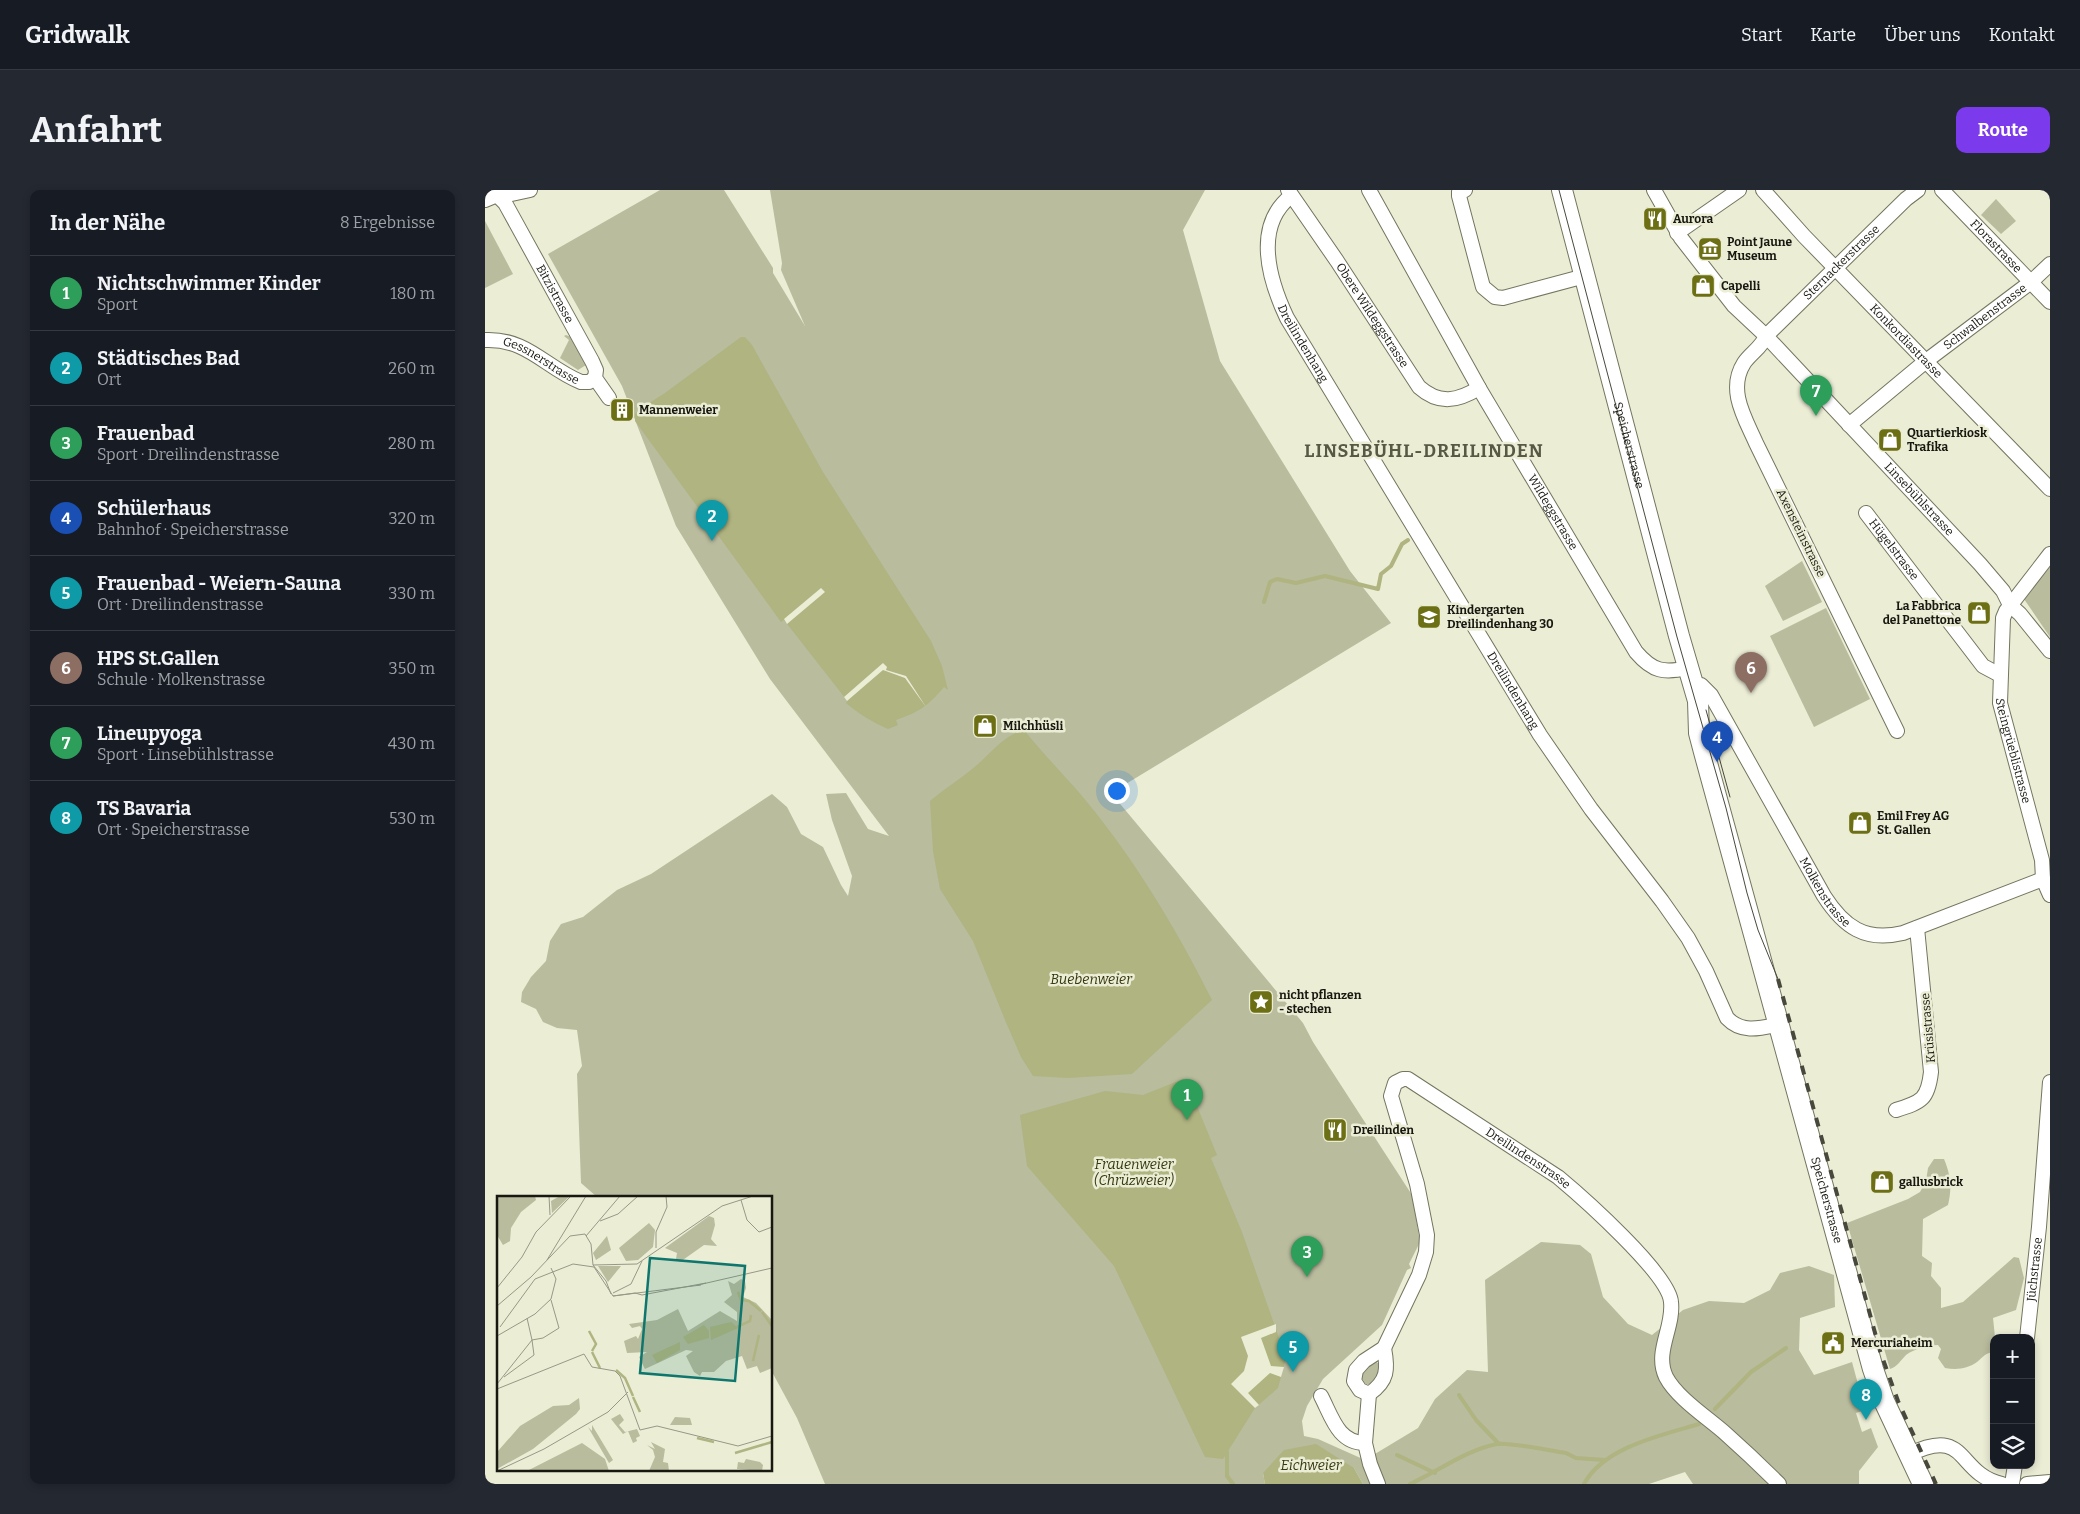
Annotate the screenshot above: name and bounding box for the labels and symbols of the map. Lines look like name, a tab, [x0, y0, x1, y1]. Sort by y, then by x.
restaurant icon: Aurora	[1642, 206, 1668, 232]
place label: Aurora	[1673, 212, 1714, 226]
street label: Florastrasse	[1967, 217, 2025, 276]
street label: Sternackerstrasse	[1800, 222, 1882, 303]
place label: Point Jaune Museum	[1727, 235, 1793, 263]
museum icon: Point Jaune Museum	[1697, 236, 1723, 262]
street label: Obere Wildeggstrasse	[1333, 260, 1411, 370]
street label: Bitzistrasse	[533, 262, 577, 325]
shop icon: Capelli	[1690, 273, 1716, 299]
place label: Capelli	[1721, 279, 1760, 293]
street label: Schwalbenstrasse	[1941, 281, 2029, 352]
street label: Konkordiastrasse	[1867, 301, 1945, 381]
street label: Dreilindenhang	[1275, 302, 1331, 385]
street label: Gessnerstrasse	[501, 334, 581, 387]
pin: 7	[1800, 375, 1832, 416]
building icon: Mannenweier	[609, 397, 635, 423]
street label: Speicherstrasse	[1611, 401, 1647, 490]
place label: Mannenweier	[639, 403, 718, 417]
place label: Quartierkiosk Trafika	[1907, 426, 1988, 454]
shop icon: Quartierkiosk Trafika	[1877, 427, 1903, 453]
district label: LINSEBÜHL-DREILINDEN	[1304, 440, 1544, 462]
street label: Linsebühlstrasse	[1882, 460, 1957, 539]
street label: Wildeggstrasse	[1525, 472, 1581, 553]
street label: Axensteinstrasse	[1774, 487, 1828, 579]
pin: 2	[696, 500, 728, 541]
street label: Hügelstrasse	[1866, 516, 1922, 583]
place label: La Fabbrica del Panettone	[1883, 599, 1961, 627]
shop icon: La Fabbrica del Panettone	[1966, 600, 1992, 626]
place label: Kindergarten Dreilindenhang 30	[1447, 603, 1554, 631]
school or university icon: Kindergarten Dreilindenhang 30	[1416, 604, 1442, 630]
street label: Dreilindenhang	[1484, 649, 1542, 732]
pin: 6	[1735, 652, 1767, 693]
street label: Steingrüeblistrasse	[1993, 698, 2034, 805]
shop icon: Milchhüsli	[972, 713, 998, 739]
place label: Milchhüsli	[1003, 719, 1064, 733]
pin: 4	[1701, 721, 1733, 762]
your location	[1104, 778, 1130, 804]
place label: Emil Frey AG St. Gallen	[1877, 809, 1950, 837]
shop icon: Emil Frey AG St. Gallen	[1847, 810, 1873, 836]
street label: Molkenstrasse	[1797, 855, 1853, 930]
water label: Buebenweier	[1050, 971, 1133, 988]
place label: nicht pflanzen - stechen	[1279, 988, 1362, 1016]
place icon: nicht pflanzen - stechen	[1248, 989, 1274, 1015]
street label: Krüsistrasse	[1918, 993, 1938, 1063]
pin: 1	[1171, 1079, 1203, 1120]
restaurant icon: Dreilinden	[1322, 1117, 1348, 1143]
place label: Dreilinden	[1353, 1123, 1414, 1137]
street label: Dreilindenstrasse	[1483, 1125, 1573, 1192]
street label: Speicherstrasse	[1808, 1155, 1845, 1245]
water label: Frauenweier (Chrüzweier)	[1094, 1156, 1175, 1189]
shop icon: gallusbrick	[1869, 1169, 1895, 1195]
place label: gallusbrick	[1899, 1175, 1964, 1189]
inset map	[497, 1196, 773, 1472]
pin: 3	[1291, 1236, 1323, 1277]
street label: Jüchstrasse	[2024, 1237, 2045, 1303]
public building icon: Mercuriaheim	[1820, 1330, 1846, 1356]
pin: 5	[1277, 1331, 1309, 1372]
place label: Mercuriaheim	[1851, 1336, 1933, 1350]
pin: 8	[1850, 1379, 1882, 1420]
water label: Eichweier	[1281, 1457, 1343, 1474]

